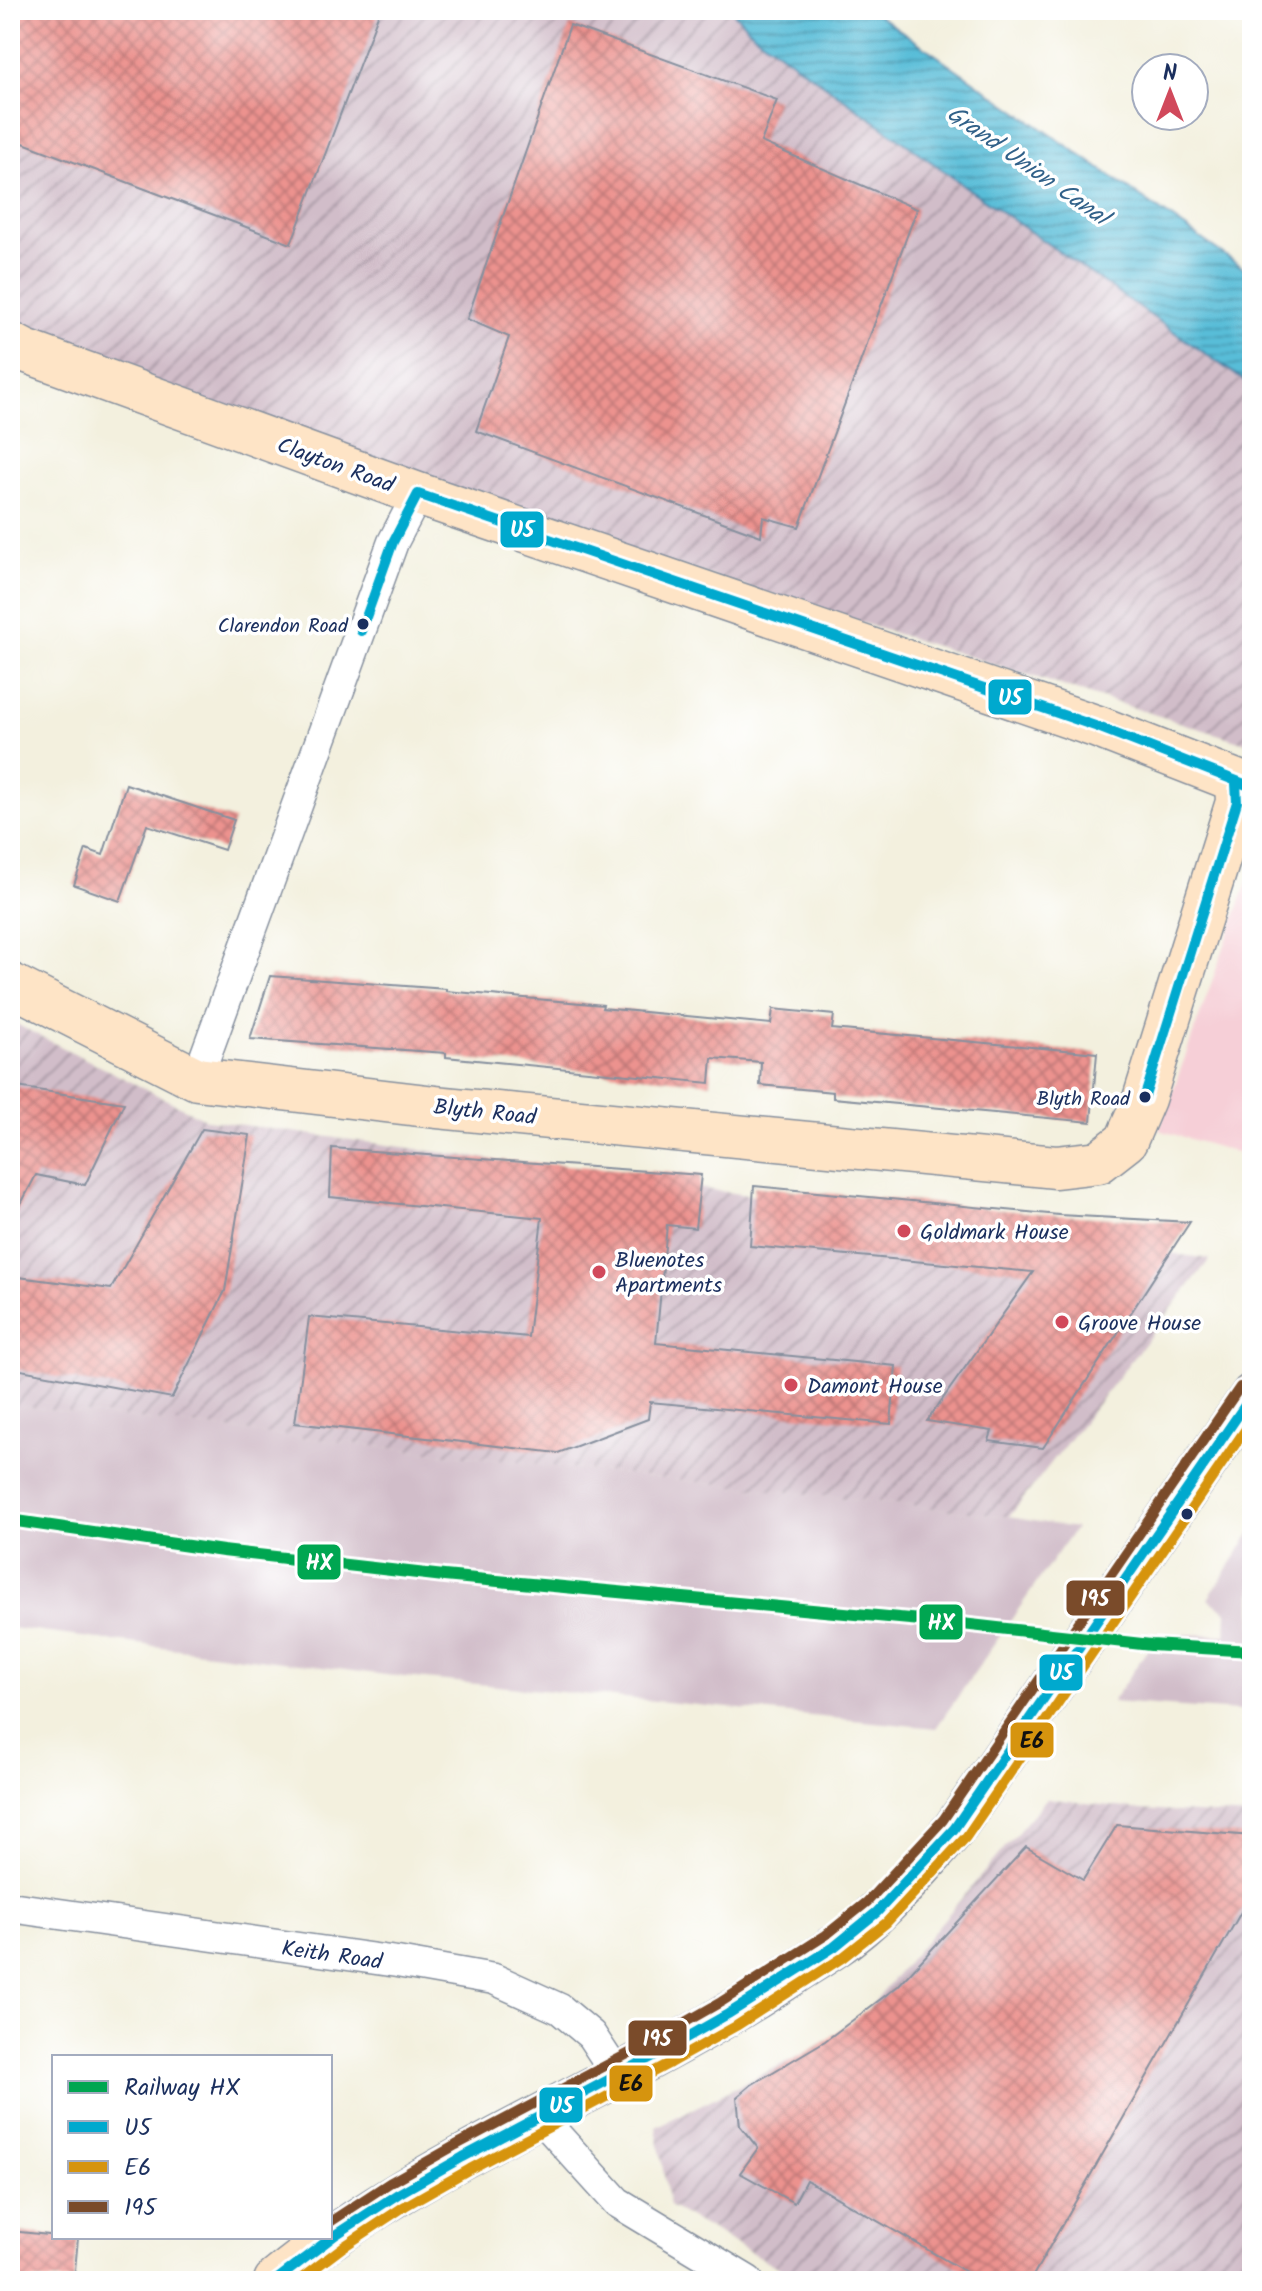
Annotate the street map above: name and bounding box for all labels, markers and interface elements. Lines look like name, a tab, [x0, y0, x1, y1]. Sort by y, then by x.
north arrow	[1130, 52, 1210, 132]
text: N	[1163, 57, 1177, 92]
water label: Grand Union Canal	[938, 96, 1119, 239]
street label: Clayton Road	[272, 429, 400, 504]
line badge: U5	[499, 510, 545, 549]
text: U5	[510, 514, 536, 549]
place label: Clarendon Road	[218, 611, 349, 643]
marker: Clarendon Road	[355, 616, 371, 632]
line badge: U5	[987, 678, 1033, 716]
text: U5	[998, 682, 1024, 717]
place label: Blyth Road	[1036, 1084, 1131, 1116]
marker: Blyth Road	[1137, 1089, 1153, 1105]
street label: Blyth Road	[432, 1091, 539, 1136]
place label: Goldmark House	[920, 1216, 1069, 1251]
marker: Goldmark House	[895, 1222, 913, 1240]
place label: Bluenotes Apartments	[615, 1244, 723, 1304]
marker: Bluenotes Apartments	[590, 1263, 608, 1281]
place label: Groove House	[1078, 1307, 1201, 1342]
marker: Groove House	[1053, 1313, 1071, 1331]
place label: Damont House	[807, 1370, 943, 1405]
marker: Damont House	[782, 1376, 800, 1394]
unlabelled marker	[1179, 1506, 1195, 1522]
line badge: HX	[296, 1543, 342, 1581]
text: HX	[305, 1547, 334, 1582]
line badge: 195	[1065, 1579, 1126, 1617]
text: 195	[1081, 1583, 1111, 1618]
line badge: HX	[918, 1603, 964, 1641]
text: HX	[927, 1607, 956, 1642]
line badge: U5	[1038, 1653, 1084, 1692]
text: U5	[1049, 1657, 1075, 1692]
line badge: E6	[1009, 1721, 1055, 1759]
text: E6	[1020, 1725, 1044, 1760]
street label: Keith Road	[279, 1932, 385, 1981]
line badge: 195	[627, 2019, 688, 2057]
text: 195	[643, 2023, 673, 2058]
legend	[52, 2055, 332, 2239]
line badge: E6	[608, 2064, 654, 2103]
text: E6	[619, 2068, 643, 2103]
text: Railway HX	[124, 2069, 241, 2108]
line badge: U5	[538, 2086, 584, 2124]
text: U5	[549, 2090, 575, 2125]
text: U5	[124, 2109, 153, 2148]
text: E6	[124, 2149, 151, 2188]
text: 195	[124, 2189, 158, 2228]

